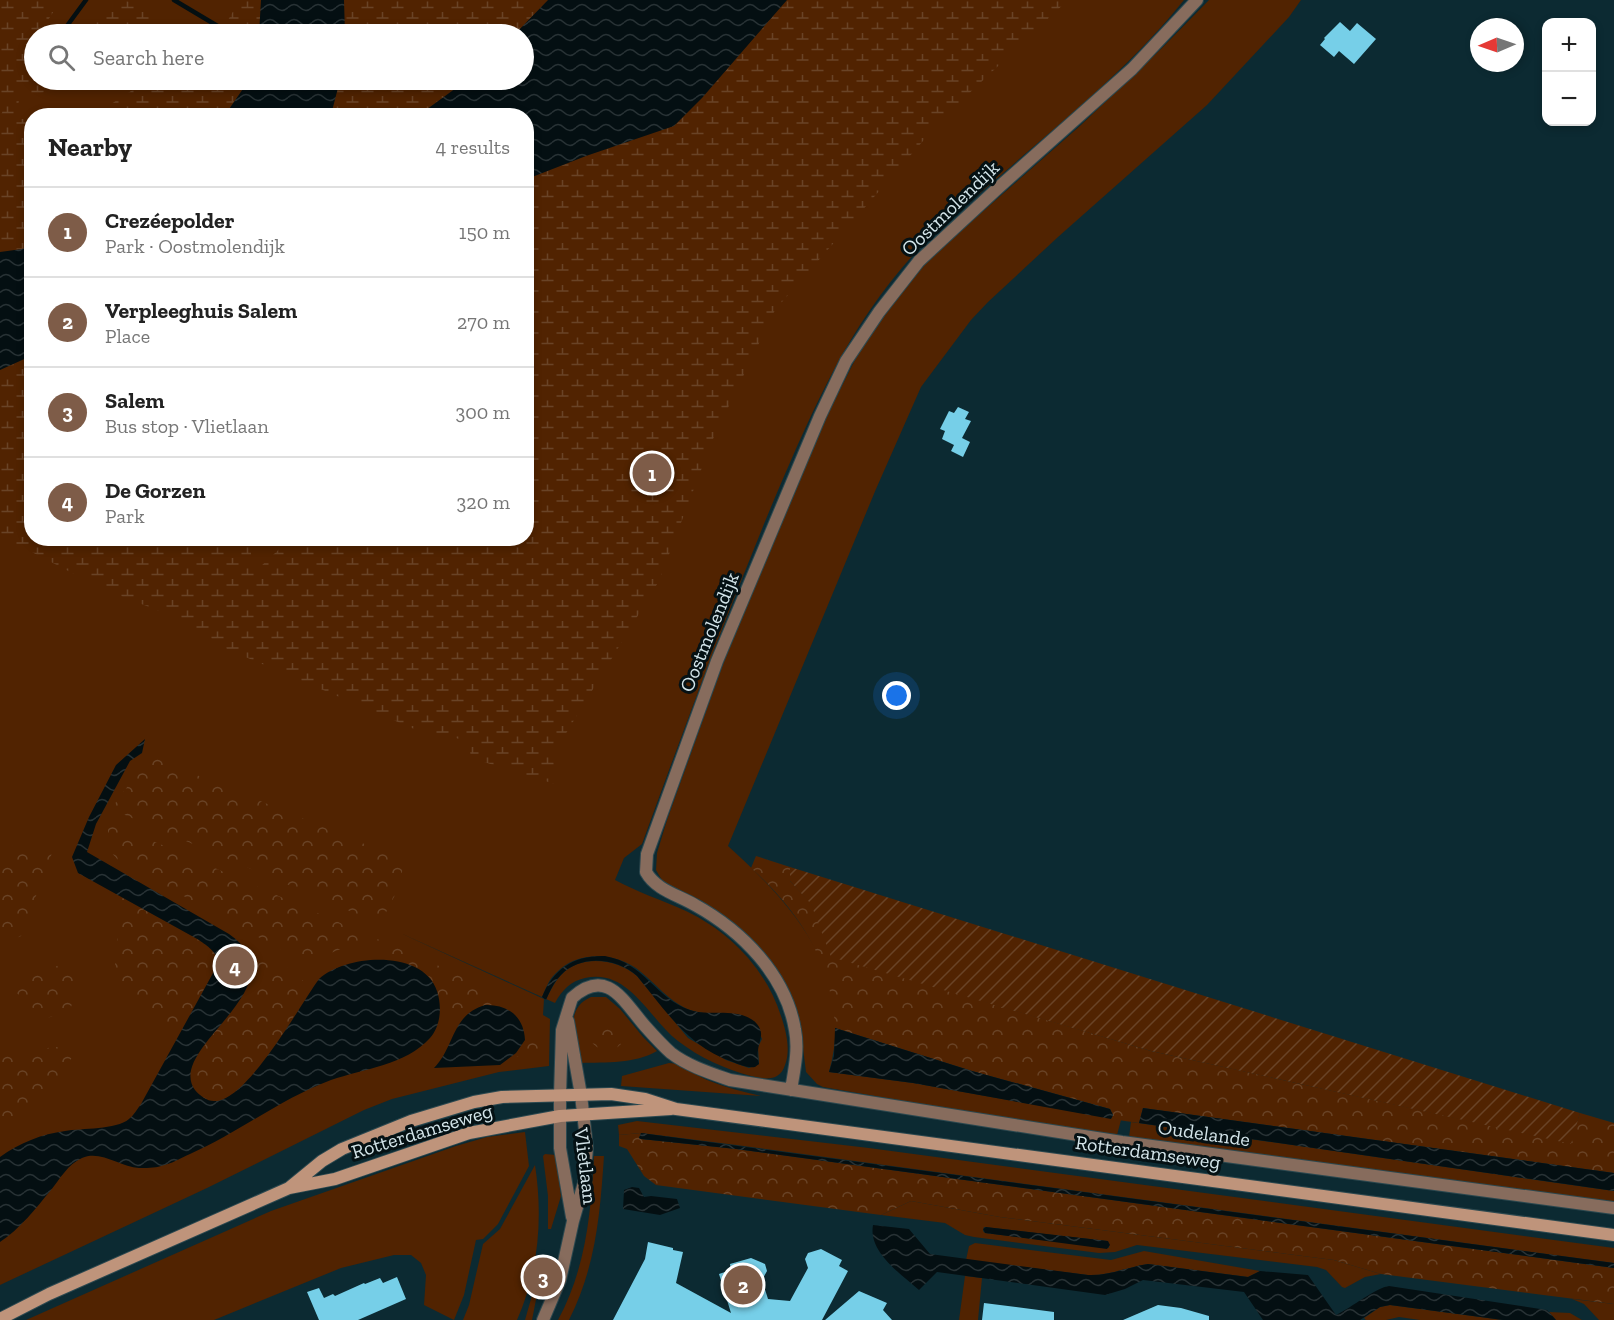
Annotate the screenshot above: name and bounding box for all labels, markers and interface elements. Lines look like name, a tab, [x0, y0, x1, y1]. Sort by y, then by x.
north arrow	[1470, 18, 1524, 72]
map controls	[1542, 18, 1596, 126]
button: +	[1542, 18, 1596, 72]
search box	[24, 24, 534, 90]
icon: search	[45, 41, 78, 74]
text: Search here	[93, 44, 204, 71]
button: −	[1542, 72, 1596, 126]
text: Nearby	[48, 131, 132, 163]
text: 4 results	[435, 135, 510, 159]
street label: Oostmolendijk	[896, 155, 1004, 261]
text: Crezéepolder	[105, 207, 234, 234]
text: 1	[63, 220, 72, 244]
text: 150 m	[459, 220, 510, 244]
text: Park · Oostmolendijk	[105, 234, 285, 258]
text: Verpleeghuis Salem	[105, 297, 297, 324]
text: 2	[62, 310, 73, 334]
text: 270 m	[457, 310, 510, 334]
text: Place	[105, 324, 150, 348]
text: Salem	[105, 387, 165, 414]
text: 3	[62, 400, 73, 424]
text: 300 m	[455, 400, 510, 424]
text: Bus stop · Vlietlaan	[105, 414, 269, 438]
pin: 1	[632, 450, 672, 496]
text: De Gorzen	[105, 477, 205, 504]
text: 4	[62, 490, 73, 514]
text: 320 m	[457, 490, 510, 514]
text: Park	[105, 504, 145, 528]
street label: Oostmolendijk	[674, 568, 744, 695]
your location	[882, 681, 911, 710]
pin: 4	[216, 944, 254, 988]
street label: Rotterdamseweg	[349, 1098, 496, 1164]
street label: Oudelande	[1156, 1115, 1252, 1151]
street label: Vlietlaan	[569, 1125, 603, 1206]
street label: Rotterdamseweg	[1074, 1130, 1222, 1174]
pin: 3	[524, 1254, 562, 1300]
pin: 2	[724, 1262, 762, 1308]

